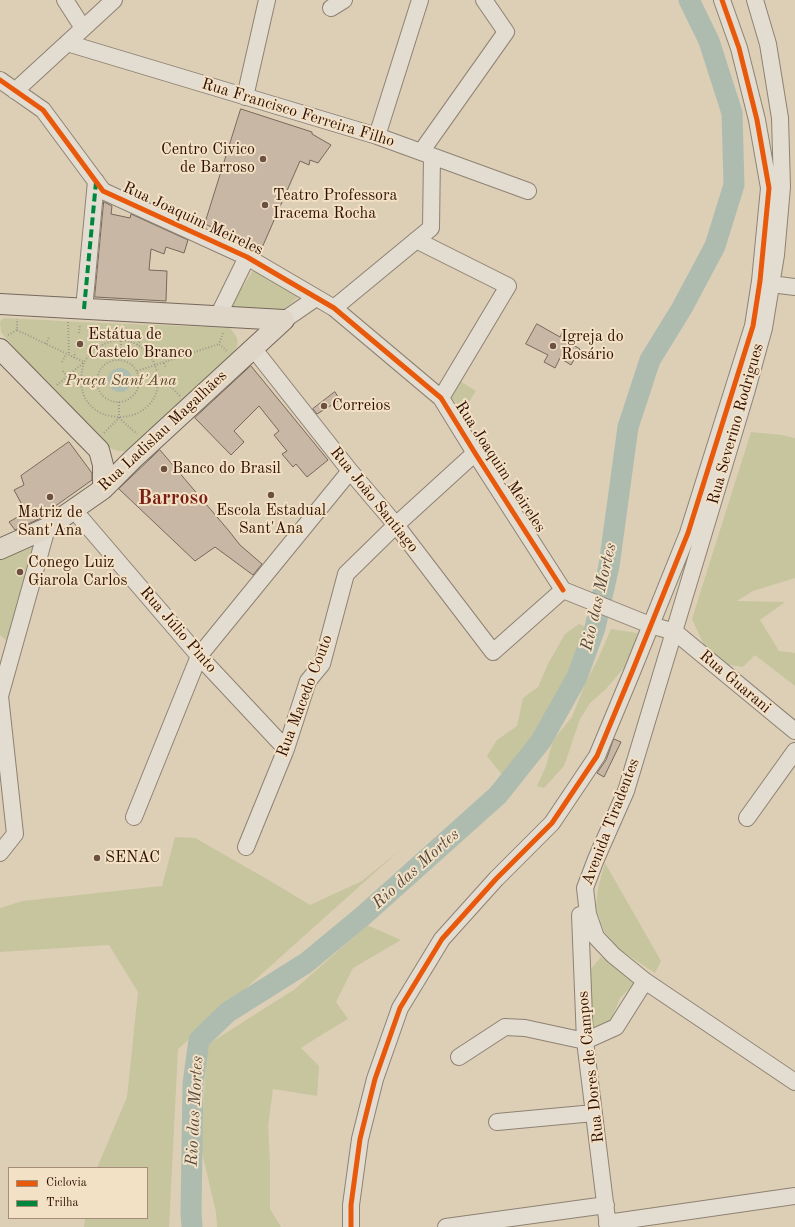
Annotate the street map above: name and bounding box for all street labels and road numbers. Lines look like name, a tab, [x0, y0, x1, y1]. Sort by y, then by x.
street label: Rua Francisco Ferreira Filho	[199, 74, 397, 152]
street label: Rua Joaquim Meireles	[120, 178, 266, 260]
street label: Rua Severino Rodrigues	[704, 341, 768, 507]
street label: Rua Ladislau Magalhães	[95, 366, 231, 496]
street label: Rua Joaquim Meireles	[450, 398, 550, 536]
street label: Rua João Santiago	[326, 443, 422, 557]
street label: Rua Júlio Pinto	[135, 583, 221, 677]
street label: Rua Macedo Couto	[273, 632, 337, 760]
street label: Rua Guarani	[695, 646, 775, 718]
street label: Avenida Tiradentes	[578, 756, 644, 888]
street label: Rua Dores de Campos	[573, 990, 609, 1144]

